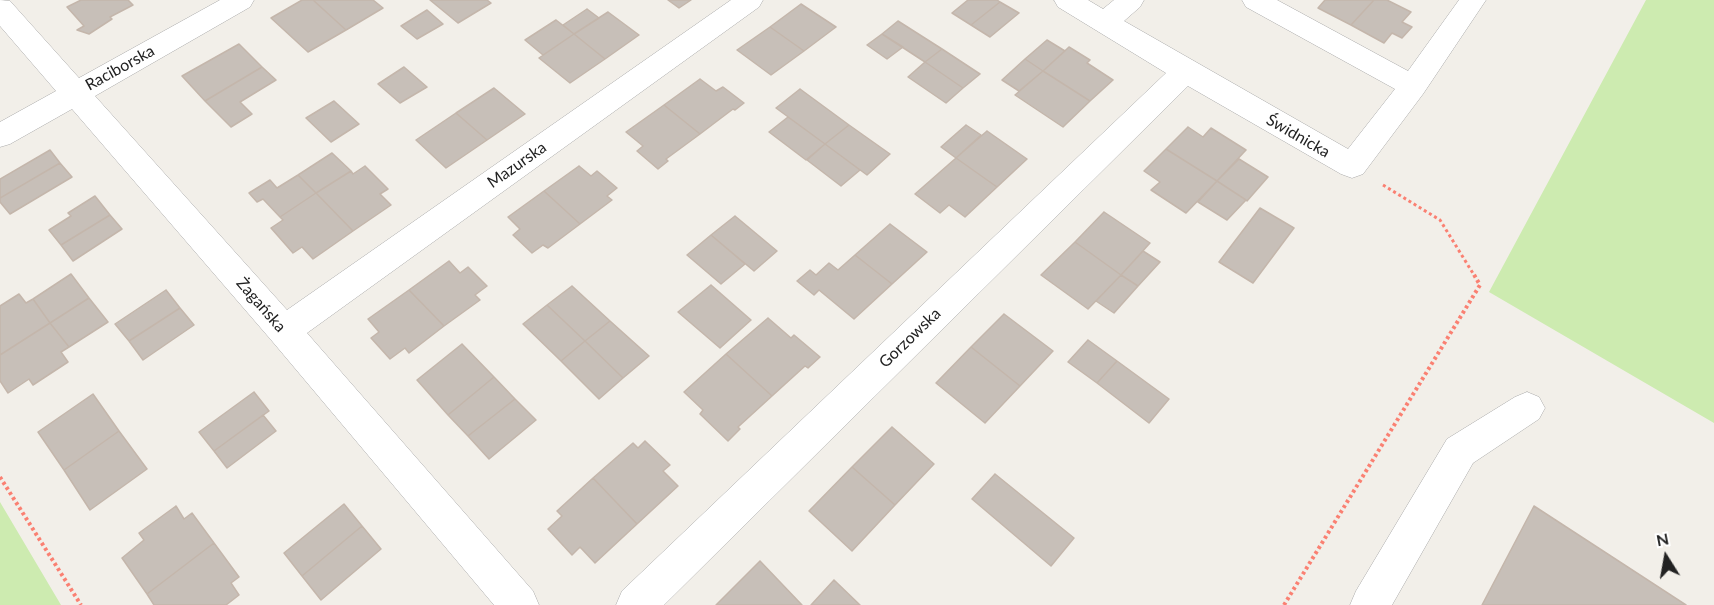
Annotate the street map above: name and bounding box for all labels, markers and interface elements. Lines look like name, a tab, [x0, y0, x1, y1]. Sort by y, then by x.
street label: Raciborska	[82, 41, 158, 95]
street label: Świdnicka	[1263, 110, 1333, 162]
street label: Mazurska	[484, 138, 550, 192]
street label: Żagańska	[232, 274, 290, 336]
street label: Gorzowska	[875, 304, 945, 372]
north arrow	[1636, 527, 1696, 587]
text: N	[1655, 528, 1670, 549]

